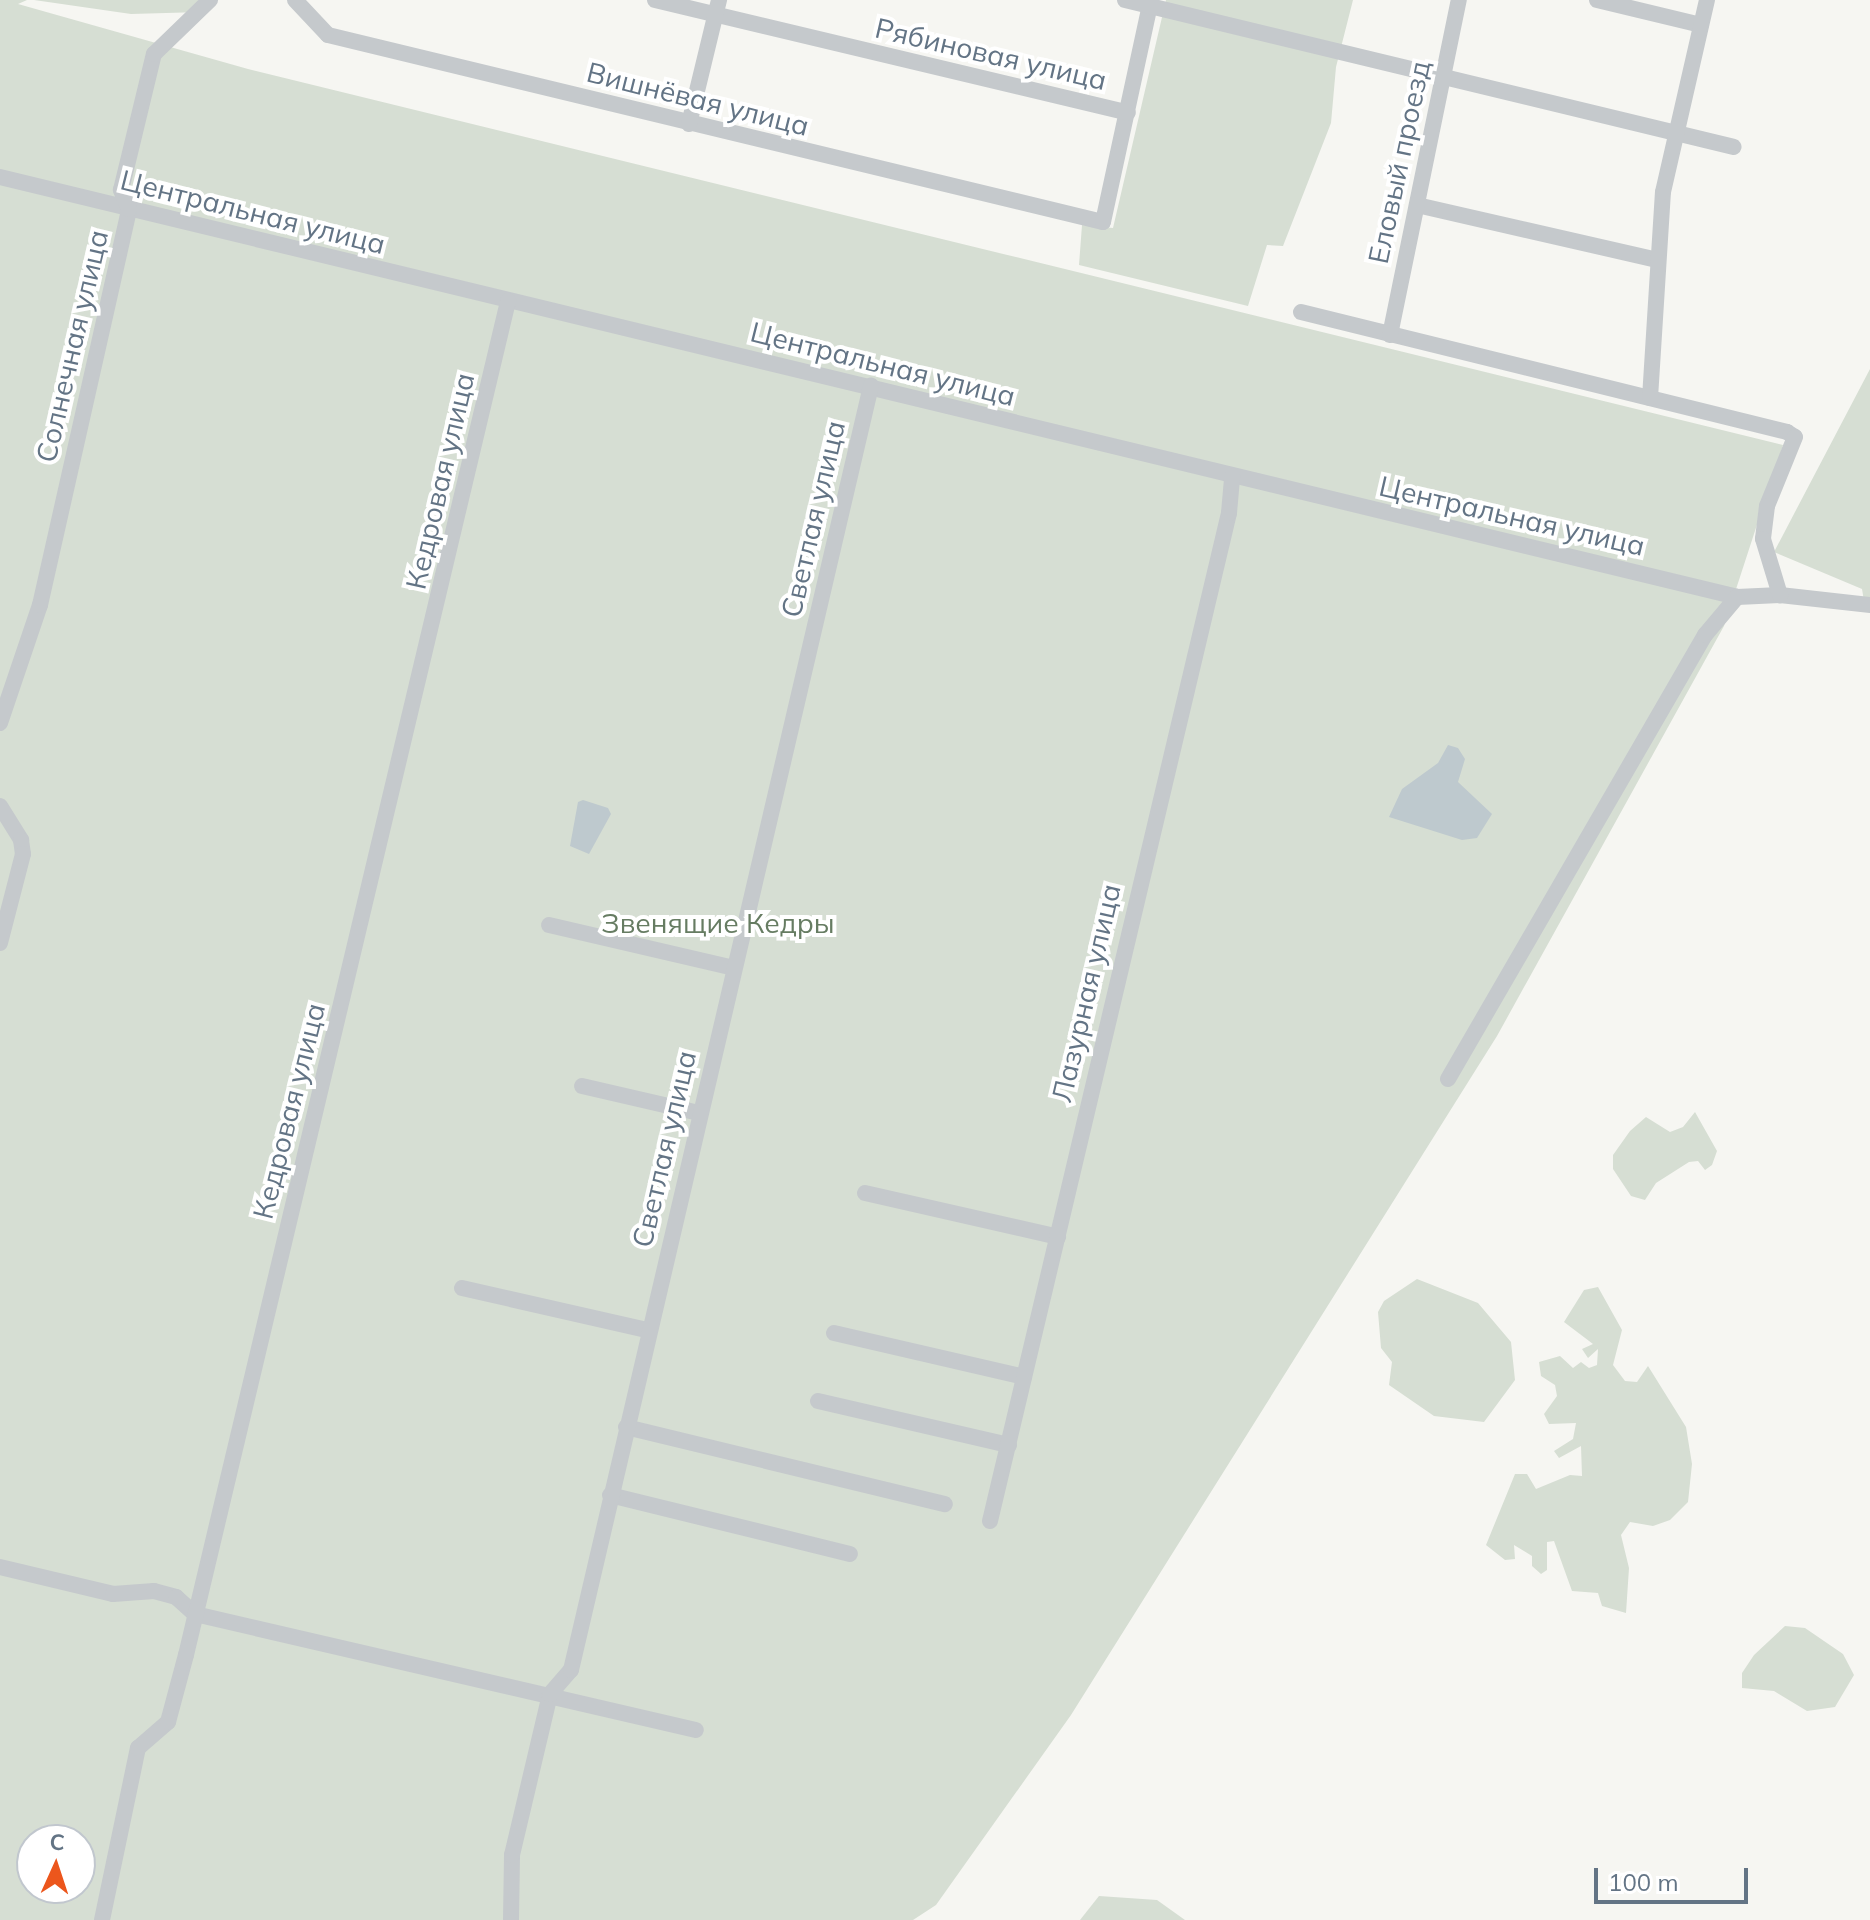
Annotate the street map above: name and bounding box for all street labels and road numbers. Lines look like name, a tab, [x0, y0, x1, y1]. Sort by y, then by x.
street label: Рябиновая улица	[872, 11, 1110, 97]
street label: Вишнёвая улица	[583, 55, 813, 143]
street label: Еловый проезд	[1361, 57, 1437, 267]
street label: Центральная улица	[117, 163, 389, 261]
street label: Солнечная улица	[29, 227, 115, 465]
street label: Центральная улица	[747, 315, 1019, 413]
street label: Кедровая улица	[399, 370, 481, 592]
street label: Светлая улица	[774, 417, 852, 621]
street label: Центральная улица	[1376, 469, 1648, 563]
street label: Лазурная улица	[1045, 881, 1127, 1105]
street label: Кедровая улица	[246, 1000, 332, 1222]
street label: Светлая улица	[625, 1047, 703, 1251]

